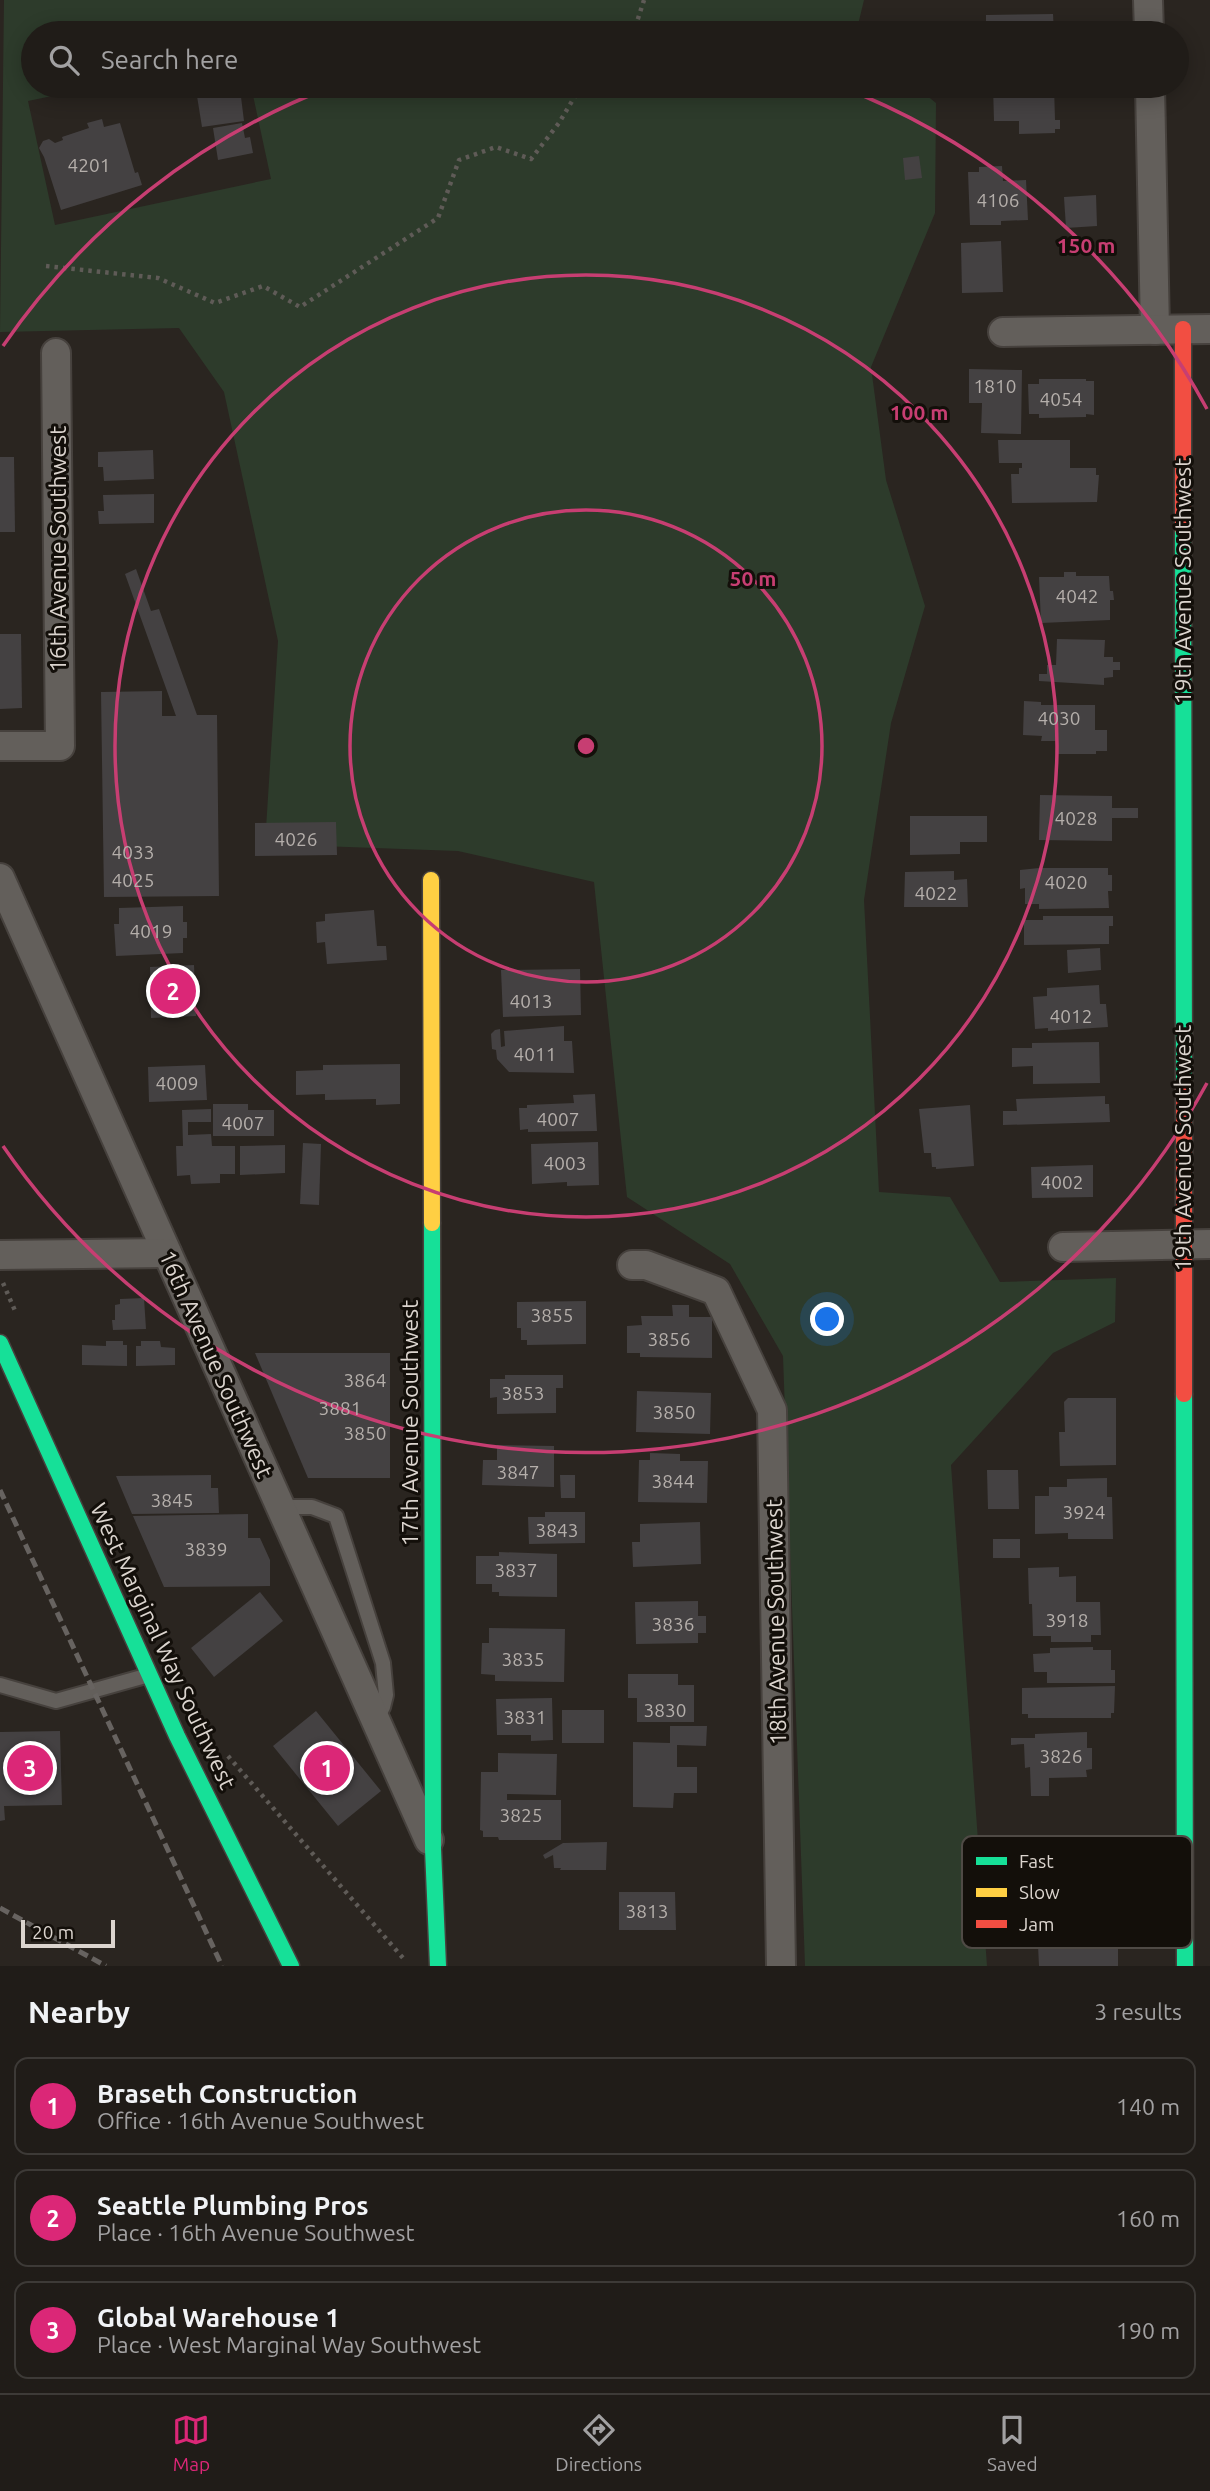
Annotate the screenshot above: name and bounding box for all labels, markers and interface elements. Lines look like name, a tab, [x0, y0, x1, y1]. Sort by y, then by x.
search box	[21, 21, 1189, 98]
icon: search	[45, 41, 83, 79]
text: Search here	[101, 45, 238, 74]
house number: 4201	[68, 154, 110, 176]
house number: 4106	[977, 189, 1019, 211]
text: 150 m	[1057, 233, 1115, 257]
house number: 1810	[974, 375, 1016, 397]
house number: 4054	[1040, 388, 1082, 410]
text: 100 m	[890, 400, 948, 424]
street label: 16th Avenue Southwest	[45, 426, 70, 672]
street label: 19th Avenue Southwest	[1170, 458, 1195, 704]
text: 50 m	[730, 566, 776, 590]
house number: 4042	[1056, 585, 1098, 607]
house number: 4030	[1038, 707, 1080, 729]
centre of rings	[574, 734, 598, 758]
house number: 4028	[1055, 807, 1097, 829]
house number: 4026	[275, 828, 317, 850]
house number: 4033	[112, 841, 154, 863]
house number: 4025	[112, 869, 154, 891]
house number: 4020	[1045, 871, 1087, 893]
house number: 4022	[915, 882, 957, 904]
house number: 4019	[130, 920, 172, 942]
pin: 2	[150, 965, 196, 1017]
house number: 4013	[510, 990, 552, 1012]
house number: 4012	[1050, 1005, 1092, 1027]
street label: 19th Avenue Southwest	[1170, 1025, 1195, 1271]
house number: 4011	[514, 1043, 556, 1065]
house number: 4009	[156, 1072, 198, 1094]
house number: 4007	[537, 1108, 579, 1130]
house number: 4007	[222, 1112, 264, 1134]
house number: 4003	[544, 1152, 586, 1174]
house number: 4002	[1041, 1171, 1083, 1193]
street label: 16th Avenue Southwest	[155, 1246, 278, 1481]
street label: 17th Avenue Southwest	[397, 1300, 422, 1546]
your location	[810, 1302, 844, 1336]
house number: 3855	[531, 1304, 573, 1326]
house number: 3856	[648, 1328, 690, 1350]
house number: 3864	[344, 1369, 386, 1391]
house number: 3853	[502, 1382, 544, 1404]
house number: 3881	[319, 1397, 361, 1419]
house number: 3850	[653, 1401, 695, 1423]
house number: 3850	[344, 1422, 386, 1444]
house number: 3847	[497, 1461, 539, 1483]
house number: 3844	[652, 1470, 694, 1492]
house number: 3845	[151, 1489, 193, 1511]
street label: West Marginal Way Southwest	[86, 1499, 241, 1793]
street label: 18th Avenue Southwest	[761, 1499, 790, 1745]
house number: 3924	[1063, 1501, 1105, 1523]
house number: 3843	[536, 1519, 578, 1541]
house number: 3839	[185, 1538, 227, 1560]
house number: 3837	[495, 1559, 537, 1581]
house number: 3918	[1046, 1609, 1088, 1631]
house number: 3836	[652, 1613, 694, 1635]
house number: 3835	[502, 1648, 544, 1670]
house number: 3830	[644, 1699, 686, 1721]
house number: 3831	[504, 1706, 546, 1728]
pin: 3	[7, 1742, 53, 1794]
pin: 1	[304, 1742, 350, 1794]
house number: 3826	[1040, 1745, 1082, 1767]
house number: 3825	[500, 1804, 542, 1826]
legend	[962, 1836, 1192, 1948]
text: Fast	[1019, 1850, 1054, 1872]
text: Slow	[1019, 1881, 1060, 1903]
house number: 3813	[626, 1900, 668, 1922]
text: Jam	[1019, 1913, 1055, 1935]
scale bar	[21, 1917, 116, 1949]
text: 20 m	[32, 1921, 74, 1943]
text: Nearby	[28, 1995, 130, 2029]
text: 3 results	[1094, 1999, 1182, 2024]
text: Braseth Construction	[97, 2079, 357, 2108]
text: 1	[47, 2094, 59, 2119]
text: 140 m	[1116, 2094, 1180, 2119]
text: Office · 16th Avenue Southwest	[97, 2108, 424, 2133]
text: Seattle Plumbing Pros	[97, 2191, 369, 2220]
text: 2	[47, 2206, 59, 2231]
text: 160 m	[1116, 2206, 1180, 2231]
text: Place · 16th Avenue Southwest	[97, 2220, 415, 2245]
text: Global Warehouse 1	[97, 2303, 340, 2332]
text: 3	[47, 2318, 59, 2343]
text: 190 m	[1116, 2318, 1180, 2343]
text: Place · West Marginal Way Southwest	[97, 2332, 481, 2357]
tab: Map	[172, 2411, 210, 2475]
tab: Directions	[555, 2411, 642, 2475]
tab: Saved	[987, 2411, 1038, 2475]

